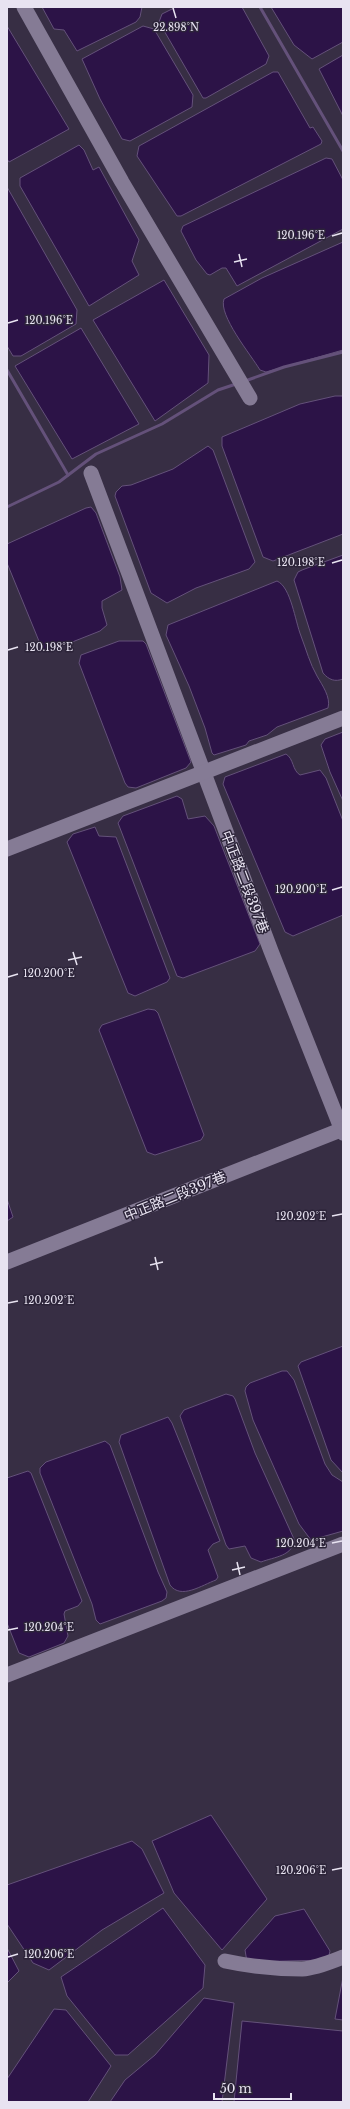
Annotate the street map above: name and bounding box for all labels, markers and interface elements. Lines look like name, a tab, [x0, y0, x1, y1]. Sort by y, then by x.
text: 22.898°N	[153, 21, 199, 34]
text: 120.196°E	[277, 229, 325, 242]
text: 120.196°E	[25, 314, 73, 327]
text: 120.198°E	[277, 556, 325, 569]
text: 120.198°E	[25, 641, 73, 654]
street label: 中正路二段397巷	[217, 828, 273, 936]
text: 120.200°E	[275, 883, 327, 896]
text: 120.200°E	[23, 967, 75, 980]
street label: 中正路二段397巷	[121, 1167, 229, 1225]
text: 120.202°E	[276, 1210, 326, 1223]
text: 120.202°E	[24, 1294, 74, 1307]
text: 120.204°E	[276, 1537, 326, 1550]
text: 120.204°E	[24, 1621, 74, 1634]
text: 120.206°E	[276, 1864, 326, 1877]
text: 120.206°E	[24, 1948, 74, 1961]
scale bar	[214, 2075, 291, 2101]
text: 50 m	[220, 2081, 252, 2096]

